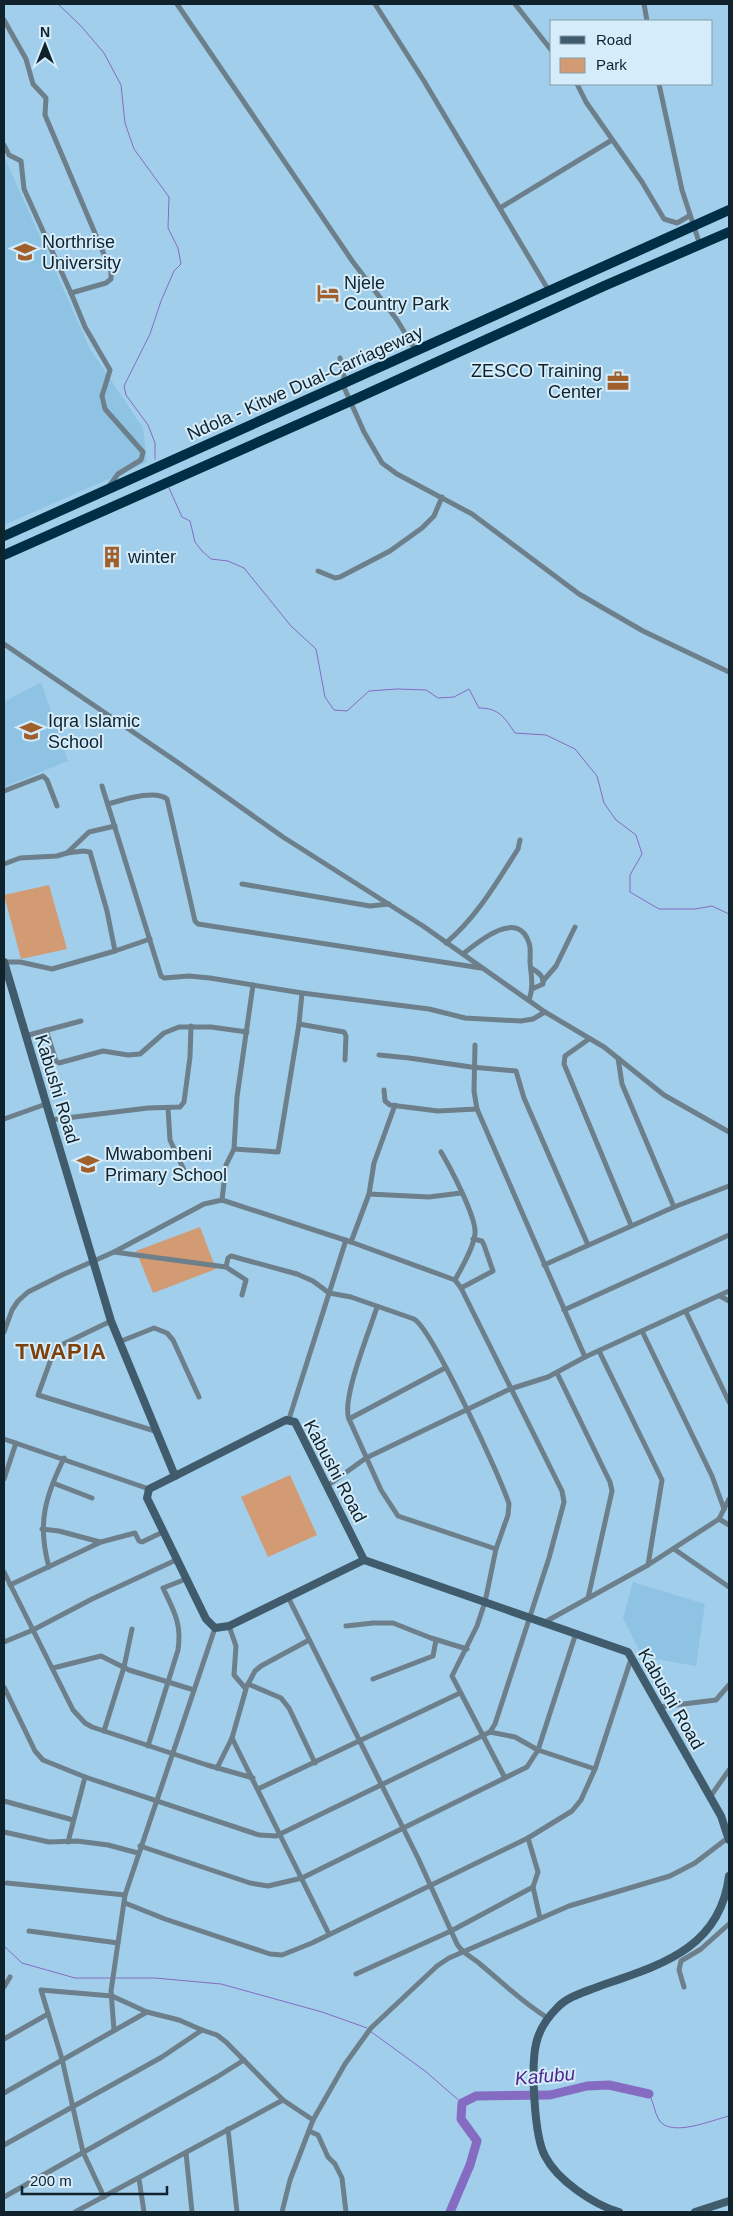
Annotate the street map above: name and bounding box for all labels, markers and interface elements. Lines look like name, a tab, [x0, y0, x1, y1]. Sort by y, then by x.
north arrow	[20, 20, 70, 70]
legend	[550, 20, 713, 85]
text: N	[40, 24, 50, 40]
text: Road	[596, 31, 632, 48]
text: Park	[596, 56, 627, 73]
place label: Northrise University	[42, 232, 121, 273]
school or university icon: Northrise University	[12, 239, 38, 265]
place label: Njele Country Park	[344, 273, 450, 314]
hotel icon: Njele Country Park	[315, 280, 341, 306]
street label: Ndola - Kitwe Dual-Carriageway	[184, 322, 426, 444]
place label: ZESCO Training Center	[471, 361, 602, 402]
office icon: ZESCO Training Center	[605, 368, 631, 394]
building icon: winter	[99, 544, 125, 570]
place label: winter	[127, 547, 176, 567]
place label: Iqra Islamic School	[48, 711, 140, 752]
school or university icon: Iqra Islamic School	[18, 718, 44, 744]
street label: Kabushi Road	[31, 1032, 83, 1146]
place label: Mwabombeni Primary School	[105, 1144, 227, 1185]
school or university icon: Mwabombeni Primary School	[75, 1151, 101, 1177]
district label: TWAPIA	[15, 1339, 107, 1364]
street label: Kabushi Road	[300, 1416, 370, 1526]
street label: Kabushi Road	[634, 1645, 708, 1753]
water label: Kafubu	[514, 2063, 576, 2089]
scale bar	[22, 2164, 168, 2196]
text: 200 m	[30, 2172, 72, 2189]

